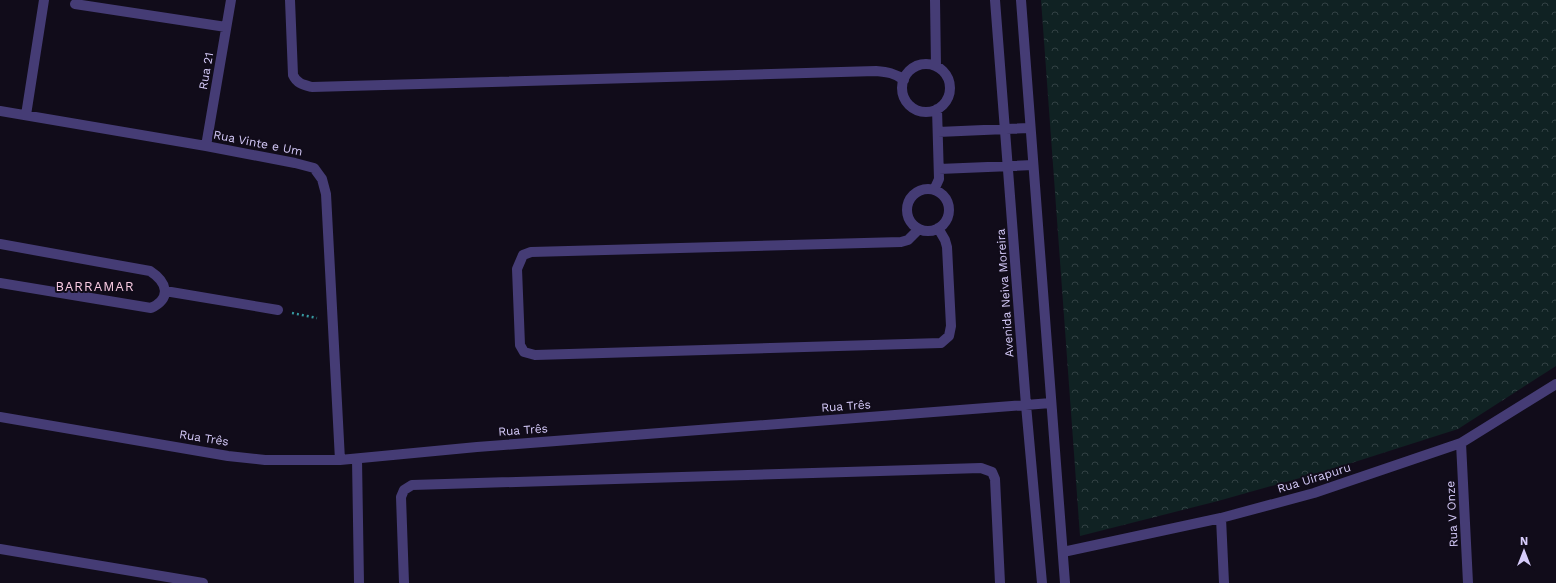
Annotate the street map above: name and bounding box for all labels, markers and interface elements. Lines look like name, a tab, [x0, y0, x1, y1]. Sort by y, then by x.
street label: Rua 21	[196, 51, 216, 91]
street label: Rua Vinte e Um	[212, 127, 304, 159]
street label: Avenida Neiva Moreira	[994, 228, 1016, 358]
district label: BARRAMAR	[55, 279, 135, 294]
street label: Rua Três	[821, 397, 871, 415]
street label: Rua Três	[498, 421, 548, 439]
street label: Rua Três	[178, 427, 230, 449]
street label: Rua Uirapuru	[1275, 460, 1353, 496]
street label: Rua V Onze	[1443, 480, 1461, 548]
north arrow	[1504, 531, 1544, 571]
text: N	[1520, 535, 1528, 548]

